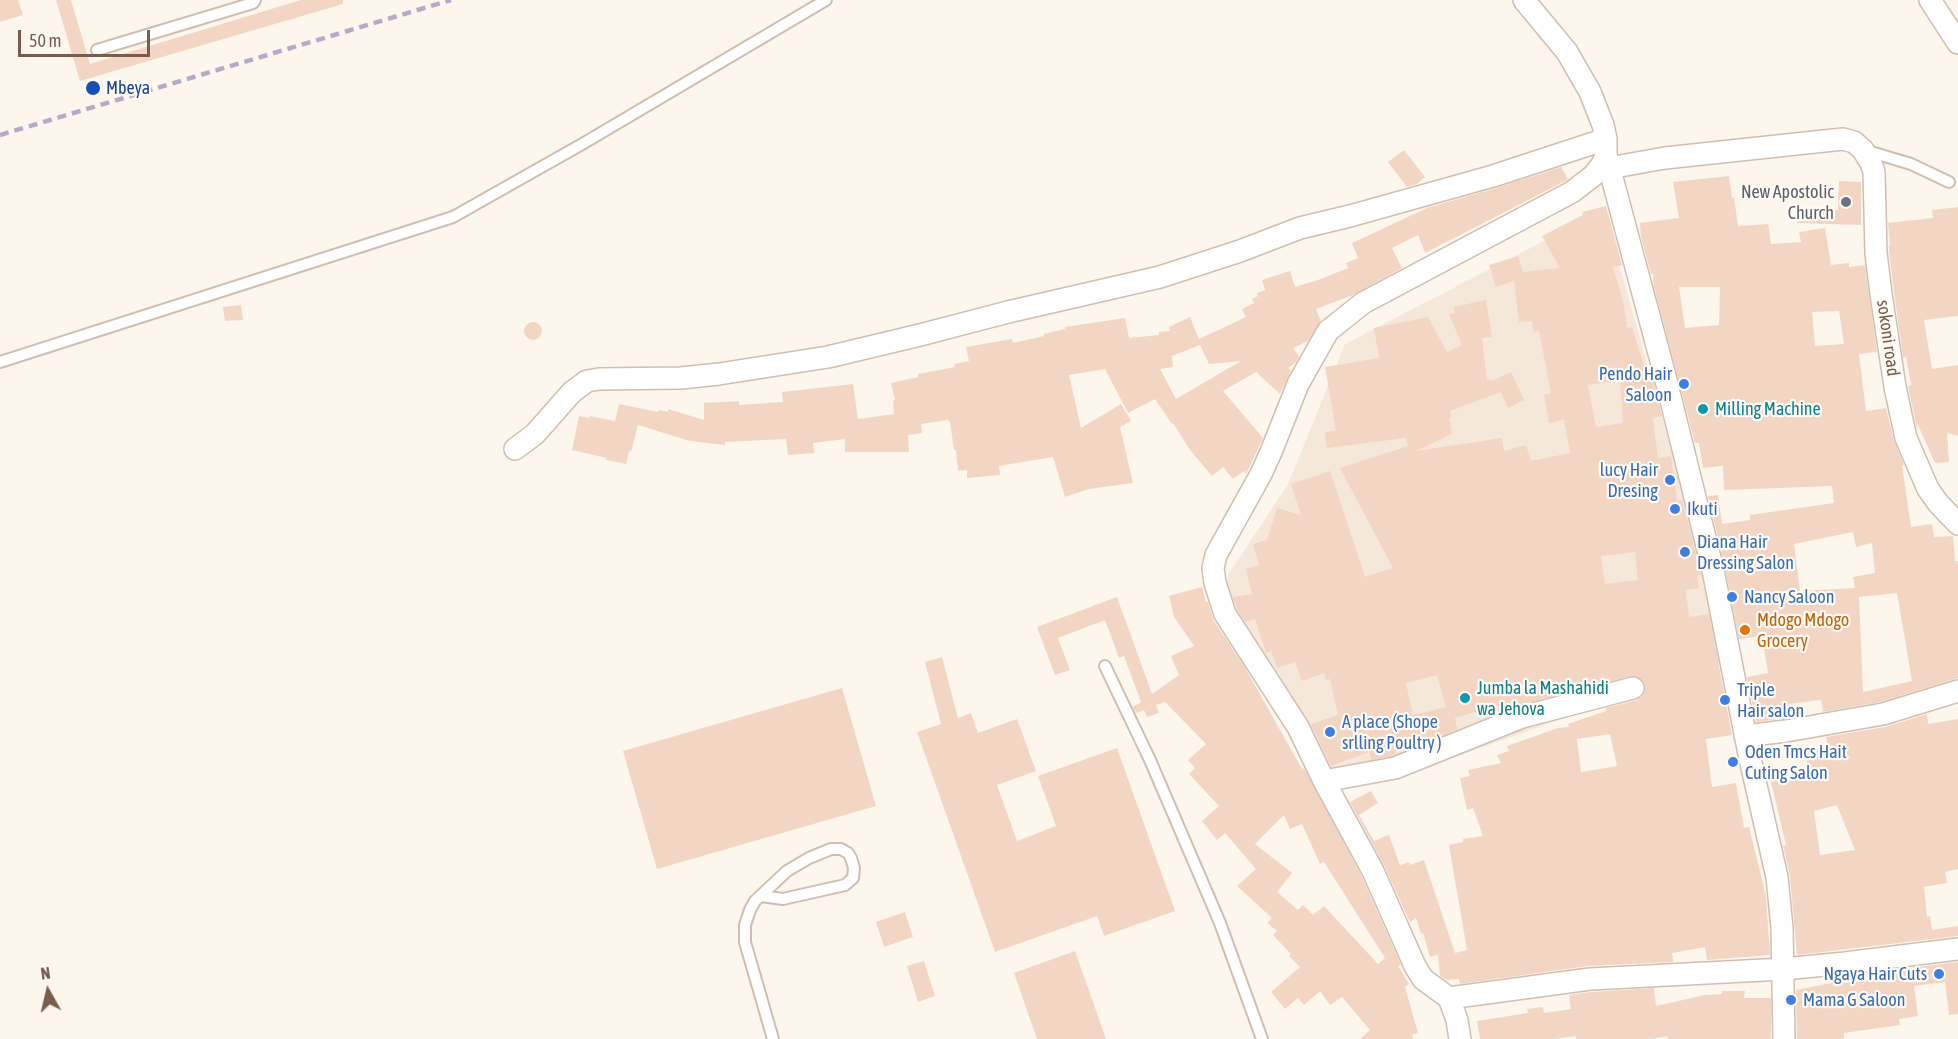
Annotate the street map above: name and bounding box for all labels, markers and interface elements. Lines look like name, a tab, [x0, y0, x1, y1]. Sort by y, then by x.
scale bar	[21, 18, 153, 56]
text: 50 m	[29, 30, 61, 51]
place label: Mbeya	[106, 77, 150, 99]
marker: Mbeya	[84, 79, 102, 97]
place label: New Apostolic Church	[1741, 181, 1834, 224]
marker: New Apostolic Church	[1839, 195, 1853, 209]
street label: sokoni road	[1872, 298, 1904, 378]
place label: Pendo Hair Saloon	[1599, 363, 1672, 406]
marker: Pendo Hair Saloon	[1677, 377, 1691, 391]
place label: Milling Machine	[1715, 398, 1821, 420]
marker: Milling Machine	[1696, 402, 1710, 416]
place label: lucy Hair Dresing	[1600, 459, 1658, 502]
marker: lucy Hair Dresing	[1663, 473, 1677, 487]
place label: Ikuti	[1687, 498, 1718, 520]
marker: Ikuti	[1668, 502, 1682, 516]
place label: Diana Hair Dressing Salon	[1697, 531, 1794, 574]
marker: Diana Hair Dressing Salon	[1678, 545, 1692, 559]
place label: Nancy Saloon	[1744, 586, 1834, 608]
marker: Nancy Saloon	[1725, 590, 1739, 604]
place label: Mdogo Mdogo Grocery	[1757, 609, 1849, 652]
marker: Mdogo Mdogo Grocery	[1738, 623, 1752, 637]
place label: Jumba la Mashahidi wa Jehova	[1477, 677, 1609, 720]
place label: Triple Hair salon	[1737, 679, 1804, 722]
marker: Jumba la Mashahidi wa Jehova	[1458, 691, 1472, 705]
marker: Triple Hair salon	[1718, 693, 1732, 707]
place label: A place (Shope srlling Poultry )	[1342, 711, 1442, 754]
marker: A place (Shope srlling Poultry )	[1323, 725, 1337, 739]
place label: Oden Tmcs Hait Cuting Salon	[1745, 741, 1847, 783]
marker: Oden Tmcs Hait Cuting Salon	[1726, 755, 1740, 769]
north arrow	[18, 961, 78, 1021]
place label: Ngaya Hair Cuts	[1823, 963, 1927, 985]
text: N	[40, 964, 51, 983]
marker: Ngaya Hair Cuts	[1932, 967, 1946, 981]
place label: Mama G Saloon	[1803, 989, 1905, 1011]
marker: Mama G Saloon	[1784, 993, 1798, 1007]

